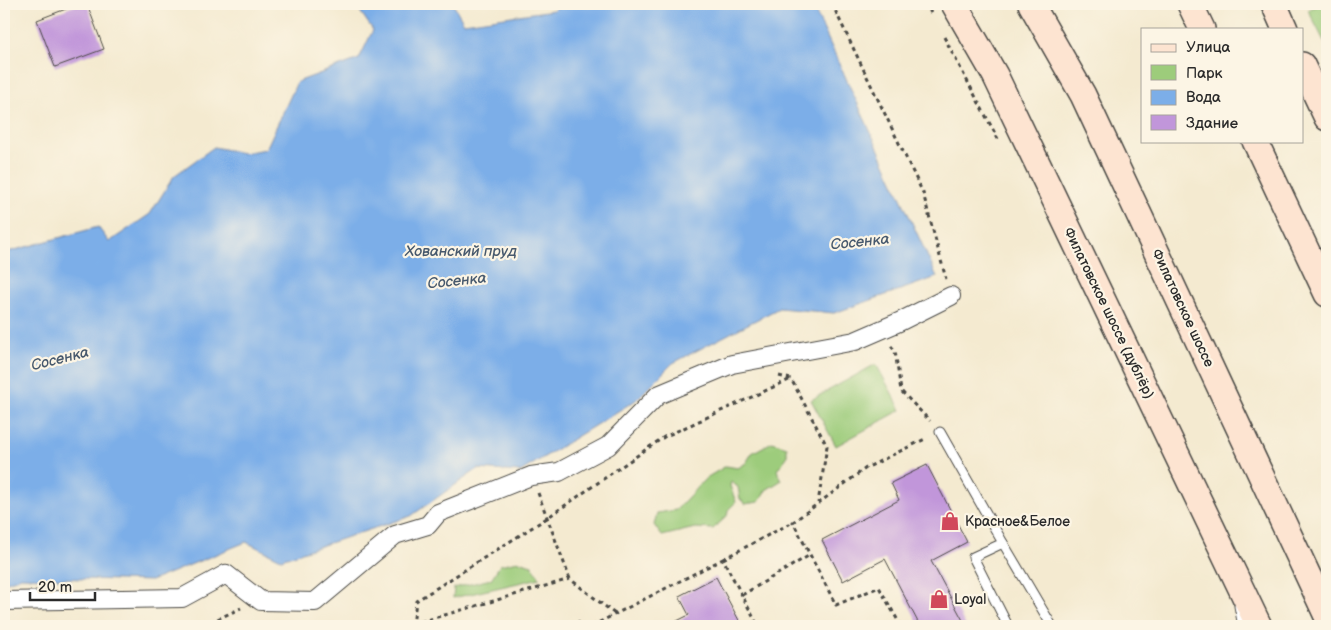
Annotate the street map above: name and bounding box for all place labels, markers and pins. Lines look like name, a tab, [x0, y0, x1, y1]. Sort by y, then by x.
shop icon: Красное&Белое	[939, 510, 961, 532]
place label: Красное&Белое	[965, 513, 1070, 530]
shop icon: Loyal	[928, 588, 950, 610]
place label: Loyal	[954, 591, 986, 608]

